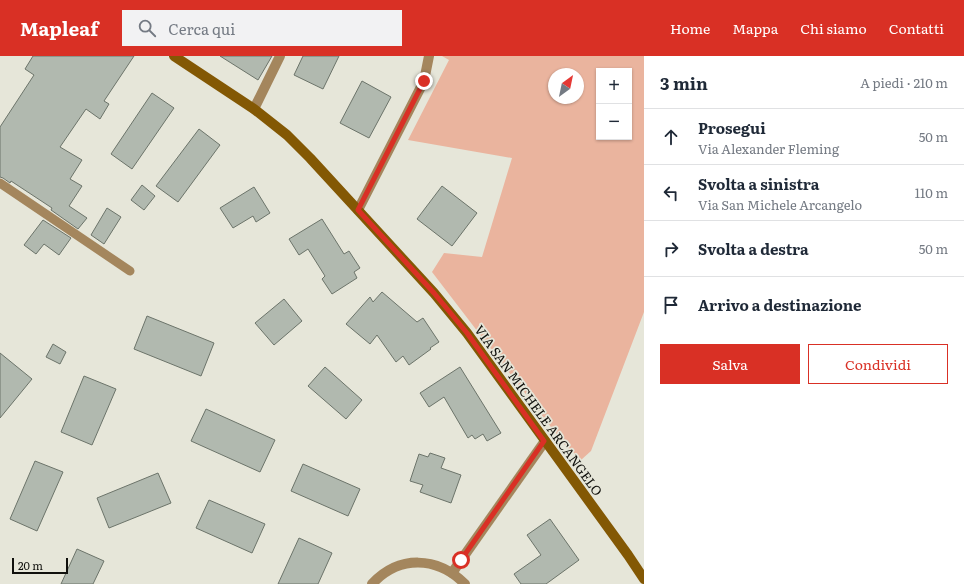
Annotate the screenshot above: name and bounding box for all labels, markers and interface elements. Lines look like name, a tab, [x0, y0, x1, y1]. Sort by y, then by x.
search box	[122, 10, 402, 46]
text: Mapleaf	[20, 14, 98, 42]
icon: search	[136, 17, 158, 39]
text: Cerca qui	[168, 17, 235, 40]
text: Home	[670, 18, 710, 38]
text: Mappa	[732, 18, 778, 38]
text: Chi siamo	[800, 18, 867, 38]
text: Contatti	[889, 18, 944, 38]
north arrow	[548, 68, 584, 104]
map controls	[596, 68, 632, 140]
button: +	[596, 68, 632, 104]
text: 3 min	[660, 70, 708, 95]
route end	[415, 72, 433, 90]
text: A piedi · 210 m	[860, 73, 948, 92]
button: −	[596, 104, 632, 140]
text: Prosegui	[698, 116, 766, 139]
icon: ahead	[660, 126, 682, 148]
text: 50 m	[919, 127, 948, 146]
text: Via Alexander Fleming	[698, 139, 839, 158]
text: Svolta a sinistra	[698, 172, 819, 195]
icon: left	[660, 182, 682, 204]
text: 110 m	[915, 183, 948, 202]
text: Via San Michele Arcangelo	[698, 195, 862, 214]
text: Svolta a destra	[698, 237, 809, 260]
icon: right	[660, 238, 682, 260]
text: 50 m	[919, 239, 948, 258]
text: Arrivo a destinazione	[698, 293, 862, 316]
icon: arrive	[660, 294, 682, 316]
street label: VIA SAN MICHELE ARCANGELO	[470, 321, 608, 499]
button: Salva	[660, 344, 800, 384]
button: Condividi	[808, 344, 948, 384]
route start	[452, 551, 470, 569]
scale bar	[12, 556, 68, 575]
text: 20 m	[18, 557, 43, 573]

